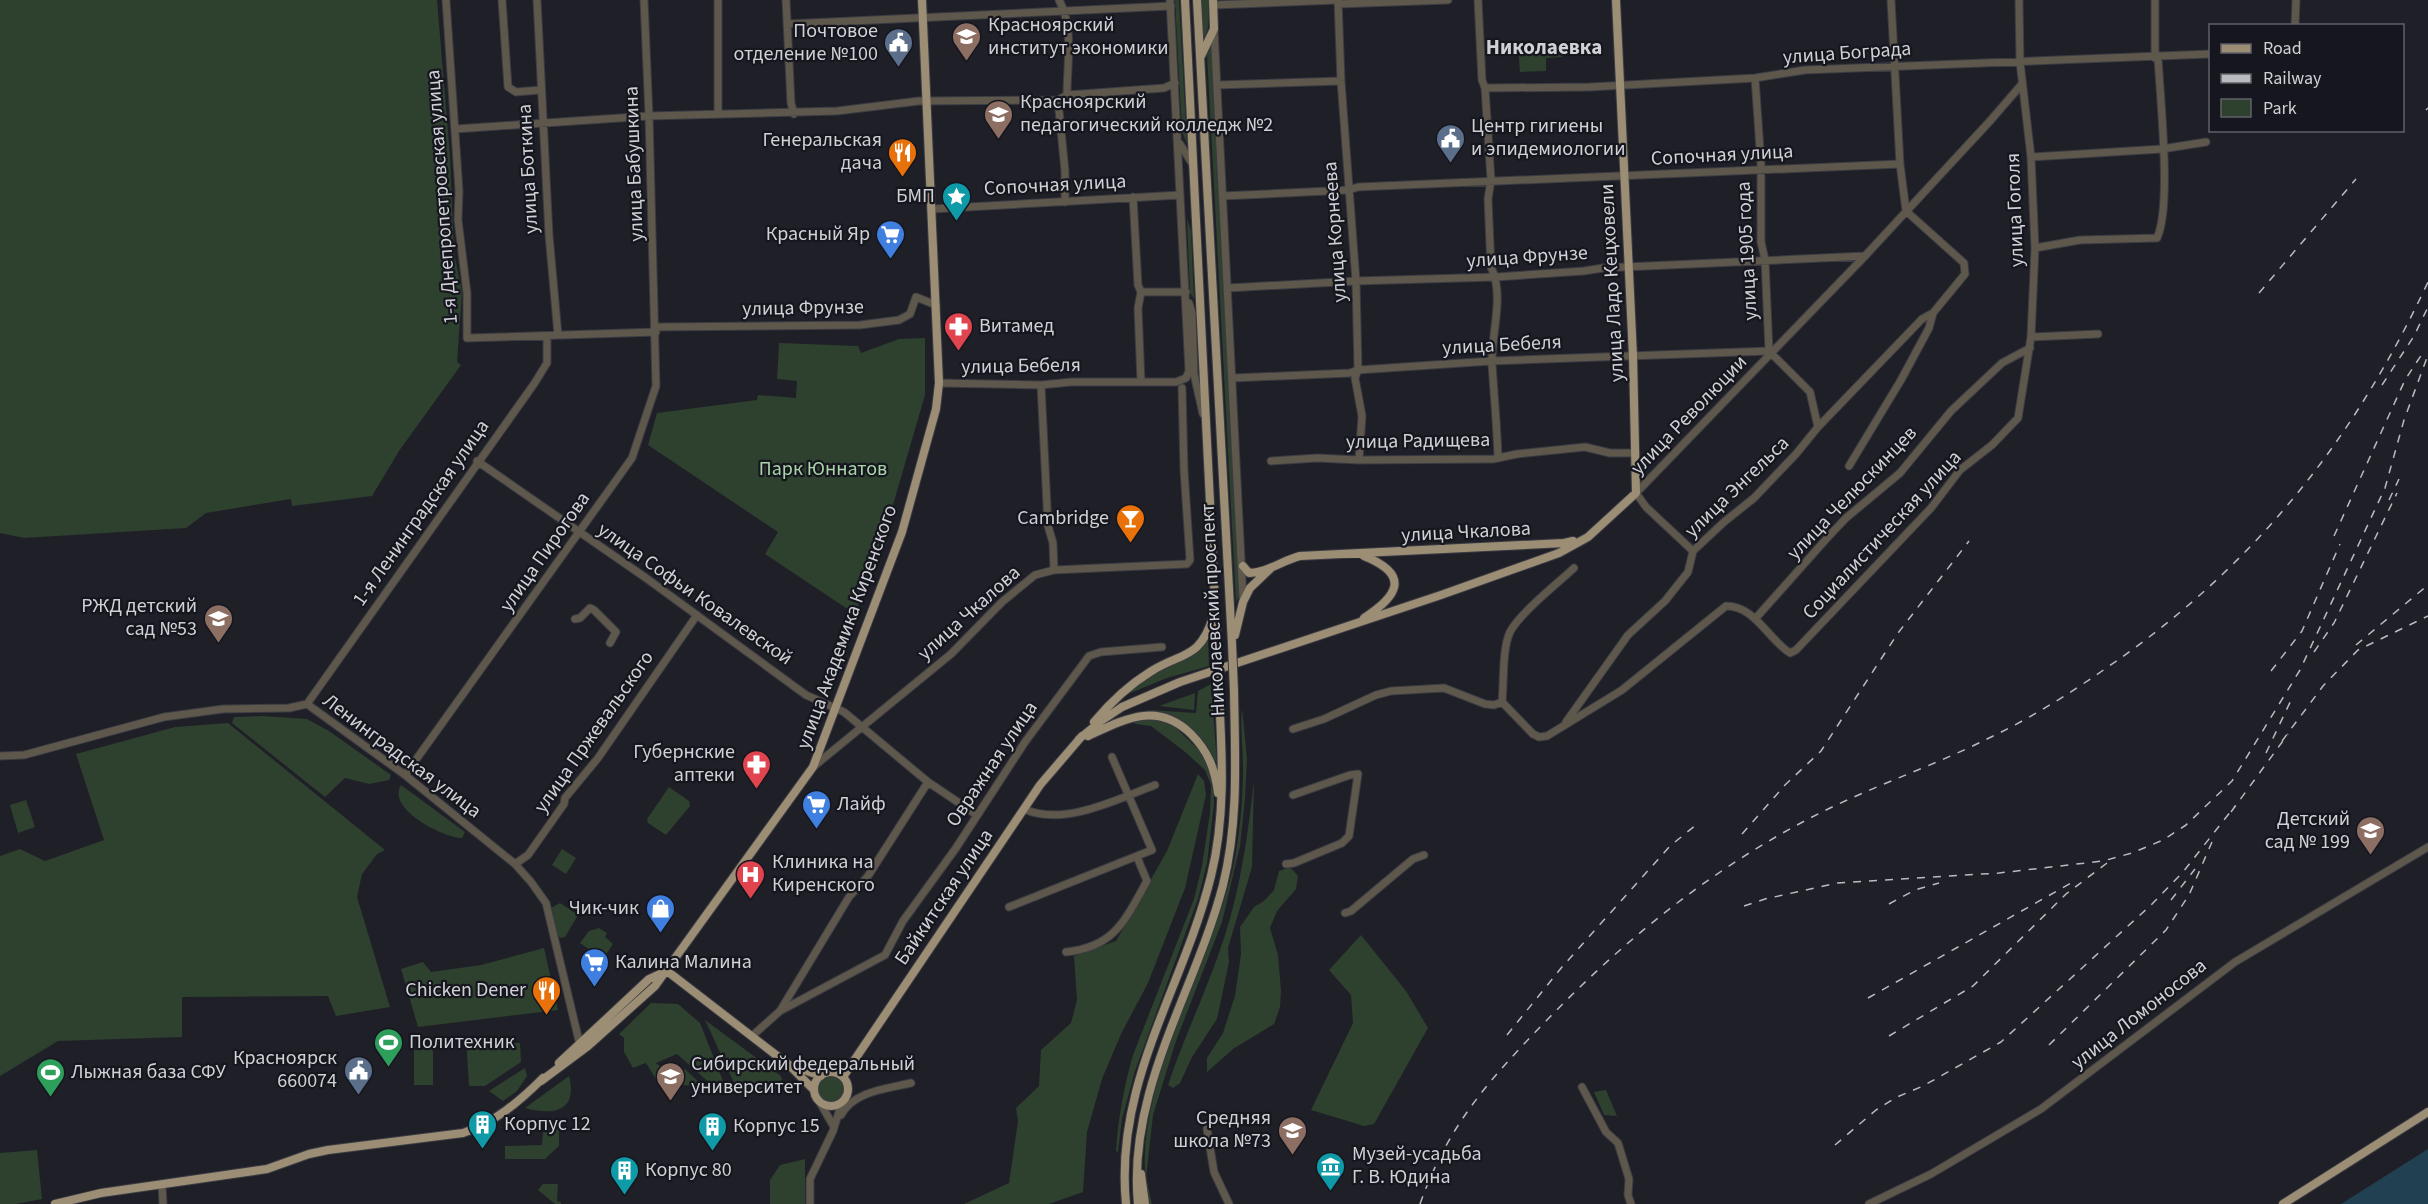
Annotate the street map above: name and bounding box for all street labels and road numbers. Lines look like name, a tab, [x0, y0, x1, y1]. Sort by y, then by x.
street label: улица Бограда	[1782, 35, 1912, 71]
street label: 1-я Днепропетровская улица	[419, 69, 465, 325]
street label: улица Бабушкина	[617, 86, 651, 242]
street label: улица Боткина	[511, 103, 545, 235]
street label: Сопочная улица	[1650, 137, 1794, 173]
street label: улица Гоголя	[1999, 152, 2031, 268]
street label: улица Корнеева	[1316, 161, 1354, 303]
street label: Сопочная улица	[983, 167, 1127, 203]
street label: улица 1905 года	[1729, 181, 1765, 321]
street label: улица Ладо Кецховели	[1593, 183, 1631, 383]
street label: улица Фрунзе	[1465, 239, 1589, 275]
street label: улица Фрунзе	[742, 293, 864, 323]
street label: улица Бебеля	[1442, 328, 1562, 362]
street label: улица Революции	[1624, 349, 1754, 481]
street label: улица Бебеля	[961, 351, 1081, 381]
street label: 1-я Ленинградская улица	[346, 414, 496, 612]
street label: улица Челюскинцев	[1781, 420, 1923, 566]
street label: улица Радищева	[1346, 426, 1490, 456]
street label: улица Энгельса	[1678, 430, 1796, 544]
street label: Социалистическая улица	[1796, 444, 1968, 626]
street label: улица Пирогова	[493, 486, 597, 618]
street label: улица Академика Киренского	[790, 501, 904, 753]
street label: Николаевский проспект	[1193, 503, 1233, 717]
street label: улица Чкалова	[1400, 515, 1532, 549]
street label: улица Софьи Ковалевской	[592, 516, 798, 672]
street label: улица Чкалова	[911, 559, 1027, 667]
street label: улица Пржевальского	[527, 645, 661, 819]
street label: Ленинградская улица	[317, 687, 487, 825]
street label: Овражная улица	[940, 696, 1044, 832]
street label: Байкитская улица	[888, 823, 1000, 971]
street label: улица Ломоносова	[2065, 952, 2213, 1076]

